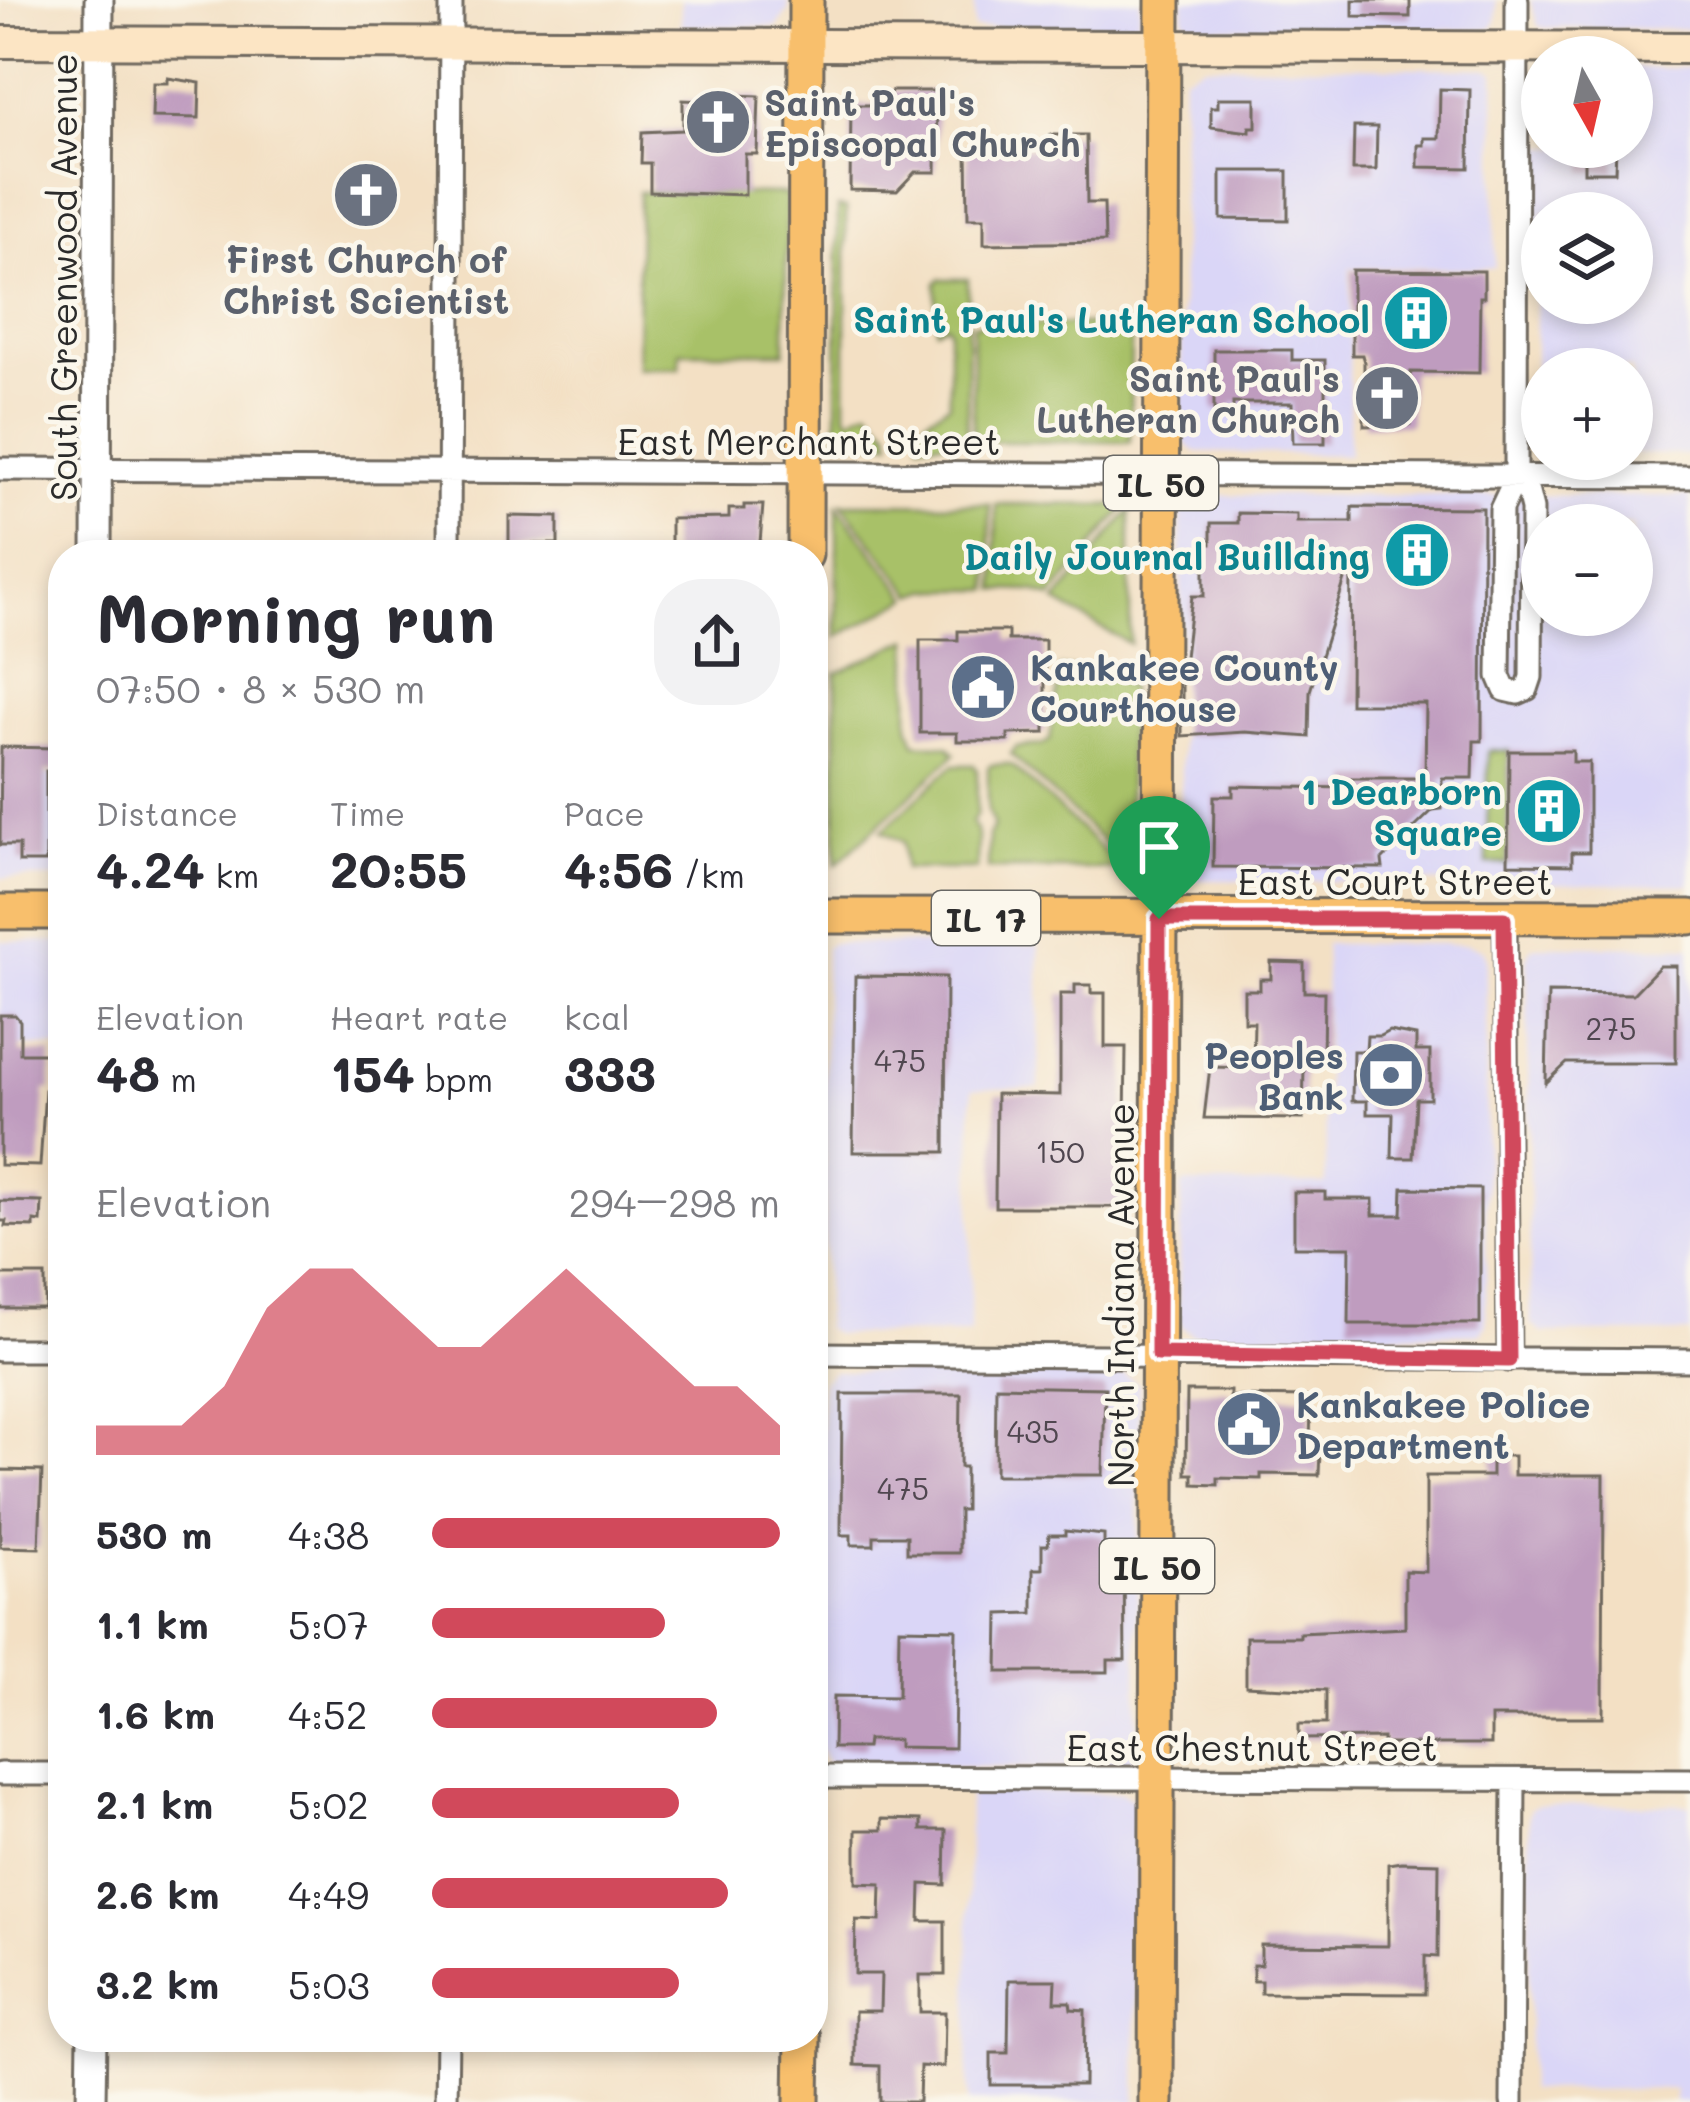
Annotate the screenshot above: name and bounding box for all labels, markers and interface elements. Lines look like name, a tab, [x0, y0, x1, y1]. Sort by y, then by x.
north arrow	[1521, 36, 1653, 168]
map controls	[1521, 36, 1653, 636]
street label: South Greenwood Avenue	[39, 53, 86, 501]
place label: Saint Paul's Episcopal Church	[764, 78, 1080, 166]
church icon: Saint Paul's Episcopal Church	[683, 87, 753, 157]
church icon: First Church of Christ Scientist	[331, 160, 401, 230]
button: layers	[1521, 192, 1653, 324]
place label: First Church of Christ Scientist	[223, 235, 509, 323]
building icon: Saint Paul's Lutheran School	[1381, 283, 1451, 353]
place label: Saint Paul's Lutheran School	[853, 295, 1370, 342]
button: +	[1521, 348, 1653, 480]
place label: Saint Paul's Lutheran Church	[1036, 354, 1340, 442]
church icon: Saint Paul's Lutheran Church	[1352, 363, 1422, 433]
street label: East Merchant Street	[618, 417, 1000, 464]
road number: IL 50	[1104, 456, 1218, 510]
button: −	[1521, 504, 1653, 636]
building icon: Daily Journal Buillding	[1382, 520, 1452, 590]
place label: Daily Journal Buillding	[964, 532, 1370, 580]
text: Morning run	[96, 574, 495, 660]
button: share	[654, 579, 780, 705]
place label: Kankakee County Courthouse	[1030, 643, 1339, 731]
public building icon: Kankakee County Courthouse	[948, 652, 1018, 722]
text: 07:50 · 8 × 530 m	[96, 662, 425, 713]
place label: 1 Dearborn Square	[1301, 767, 1502, 855]
building icon: 1 Dearborn Square	[1514, 776, 1584, 846]
text: Distance	[96, 791, 238, 834]
text: Time	[330, 791, 405, 834]
text: Pace	[564, 791, 645, 834]
pin	[1108, 796, 1210, 919]
icon: arrive	[1126, 814, 1192, 880]
text: 4.24	[96, 834, 205, 901]
text: 20:55	[330, 834, 467, 901]
text: 4:56	[564, 834, 673, 901]
text: km	[205, 853, 259, 896]
text: /km	[673, 853, 745, 896]
street label: East Court Street	[1238, 857, 1552, 904]
road number: IL 17	[932, 891, 1040, 945]
text: Elevation	[96, 995, 244, 1038]
text: Heart rate	[330, 995, 508, 1038]
text: kcal	[564, 995, 630, 1038]
house number: 275	[1586, 1008, 1636, 1048]
place label: Peoples Bank	[1204, 1031, 1344, 1119]
text: 48	[96, 1038, 160, 1105]
text: 154	[330, 1038, 415, 1105]
text: 333	[564, 1038, 656, 1105]
house number: 475	[874, 1040, 926, 1080]
bank icon: Peoples Bank	[1356, 1040, 1426, 1110]
text: m	[160, 1057, 197, 1100]
text: bpm	[415, 1057, 493, 1100]
street label: North Indiana Avenue	[1096, 1103, 1143, 1487]
house number: 150	[1035, 1131, 1085, 1171]
text: Elevation	[96, 1176, 271, 1227]
text: 294–298 m	[568, 1176, 780, 1227]
place label: Kankakee Police Department	[1296, 1380, 1591, 1468]
public building icon: Kankakee Police Department	[1214, 1389, 1284, 1459]
house number: 435	[1007, 1411, 1059, 1451]
house number: 475	[877, 1468, 929, 1508]
text: 530 m	[96, 1508, 212, 1559]
text: 4:38	[288, 1508, 369, 1559]
road number: IL 50	[1100, 1539, 1214, 1593]
text: 1.1 km	[96, 1598, 209, 1649]
text: 5:07	[288, 1598, 369, 1649]
text: 1.6 km	[96, 1688, 215, 1739]
text: 4:52	[288, 1688, 367, 1739]
street label: East Chestnut Street	[1066, 1723, 1438, 1770]
text: 2.1 km	[96, 1778, 213, 1829]
text: 5:02	[288, 1778, 369, 1829]
text: 2.6 km	[96, 1868, 219, 1919]
text: 4:49	[288, 1868, 369, 1919]
text: 3.2 km	[96, 1958, 219, 2009]
text: 5:03	[288, 1958, 370, 2009]

